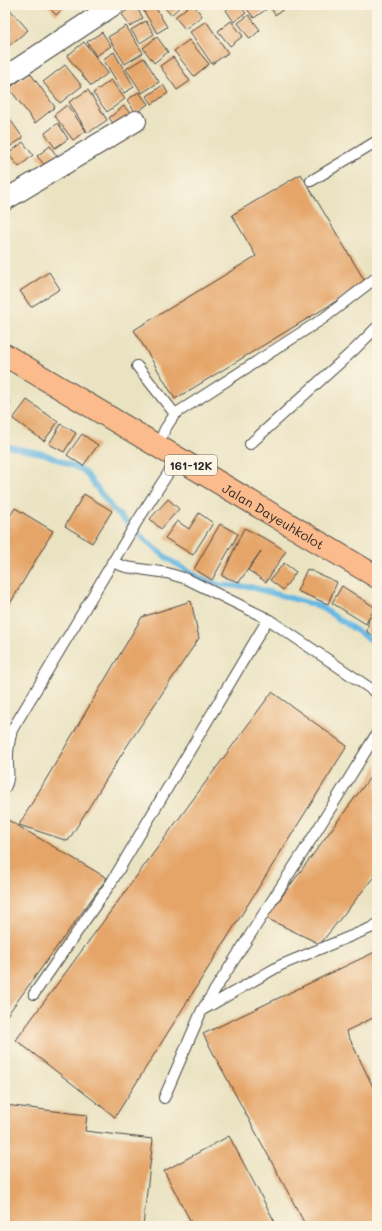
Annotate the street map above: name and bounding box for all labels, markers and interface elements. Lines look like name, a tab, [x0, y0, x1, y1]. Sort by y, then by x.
road number: 161-12K	[165, 455, 217, 475]
street label: Jalan Dayeuhkolot	[220, 478, 328, 552]

